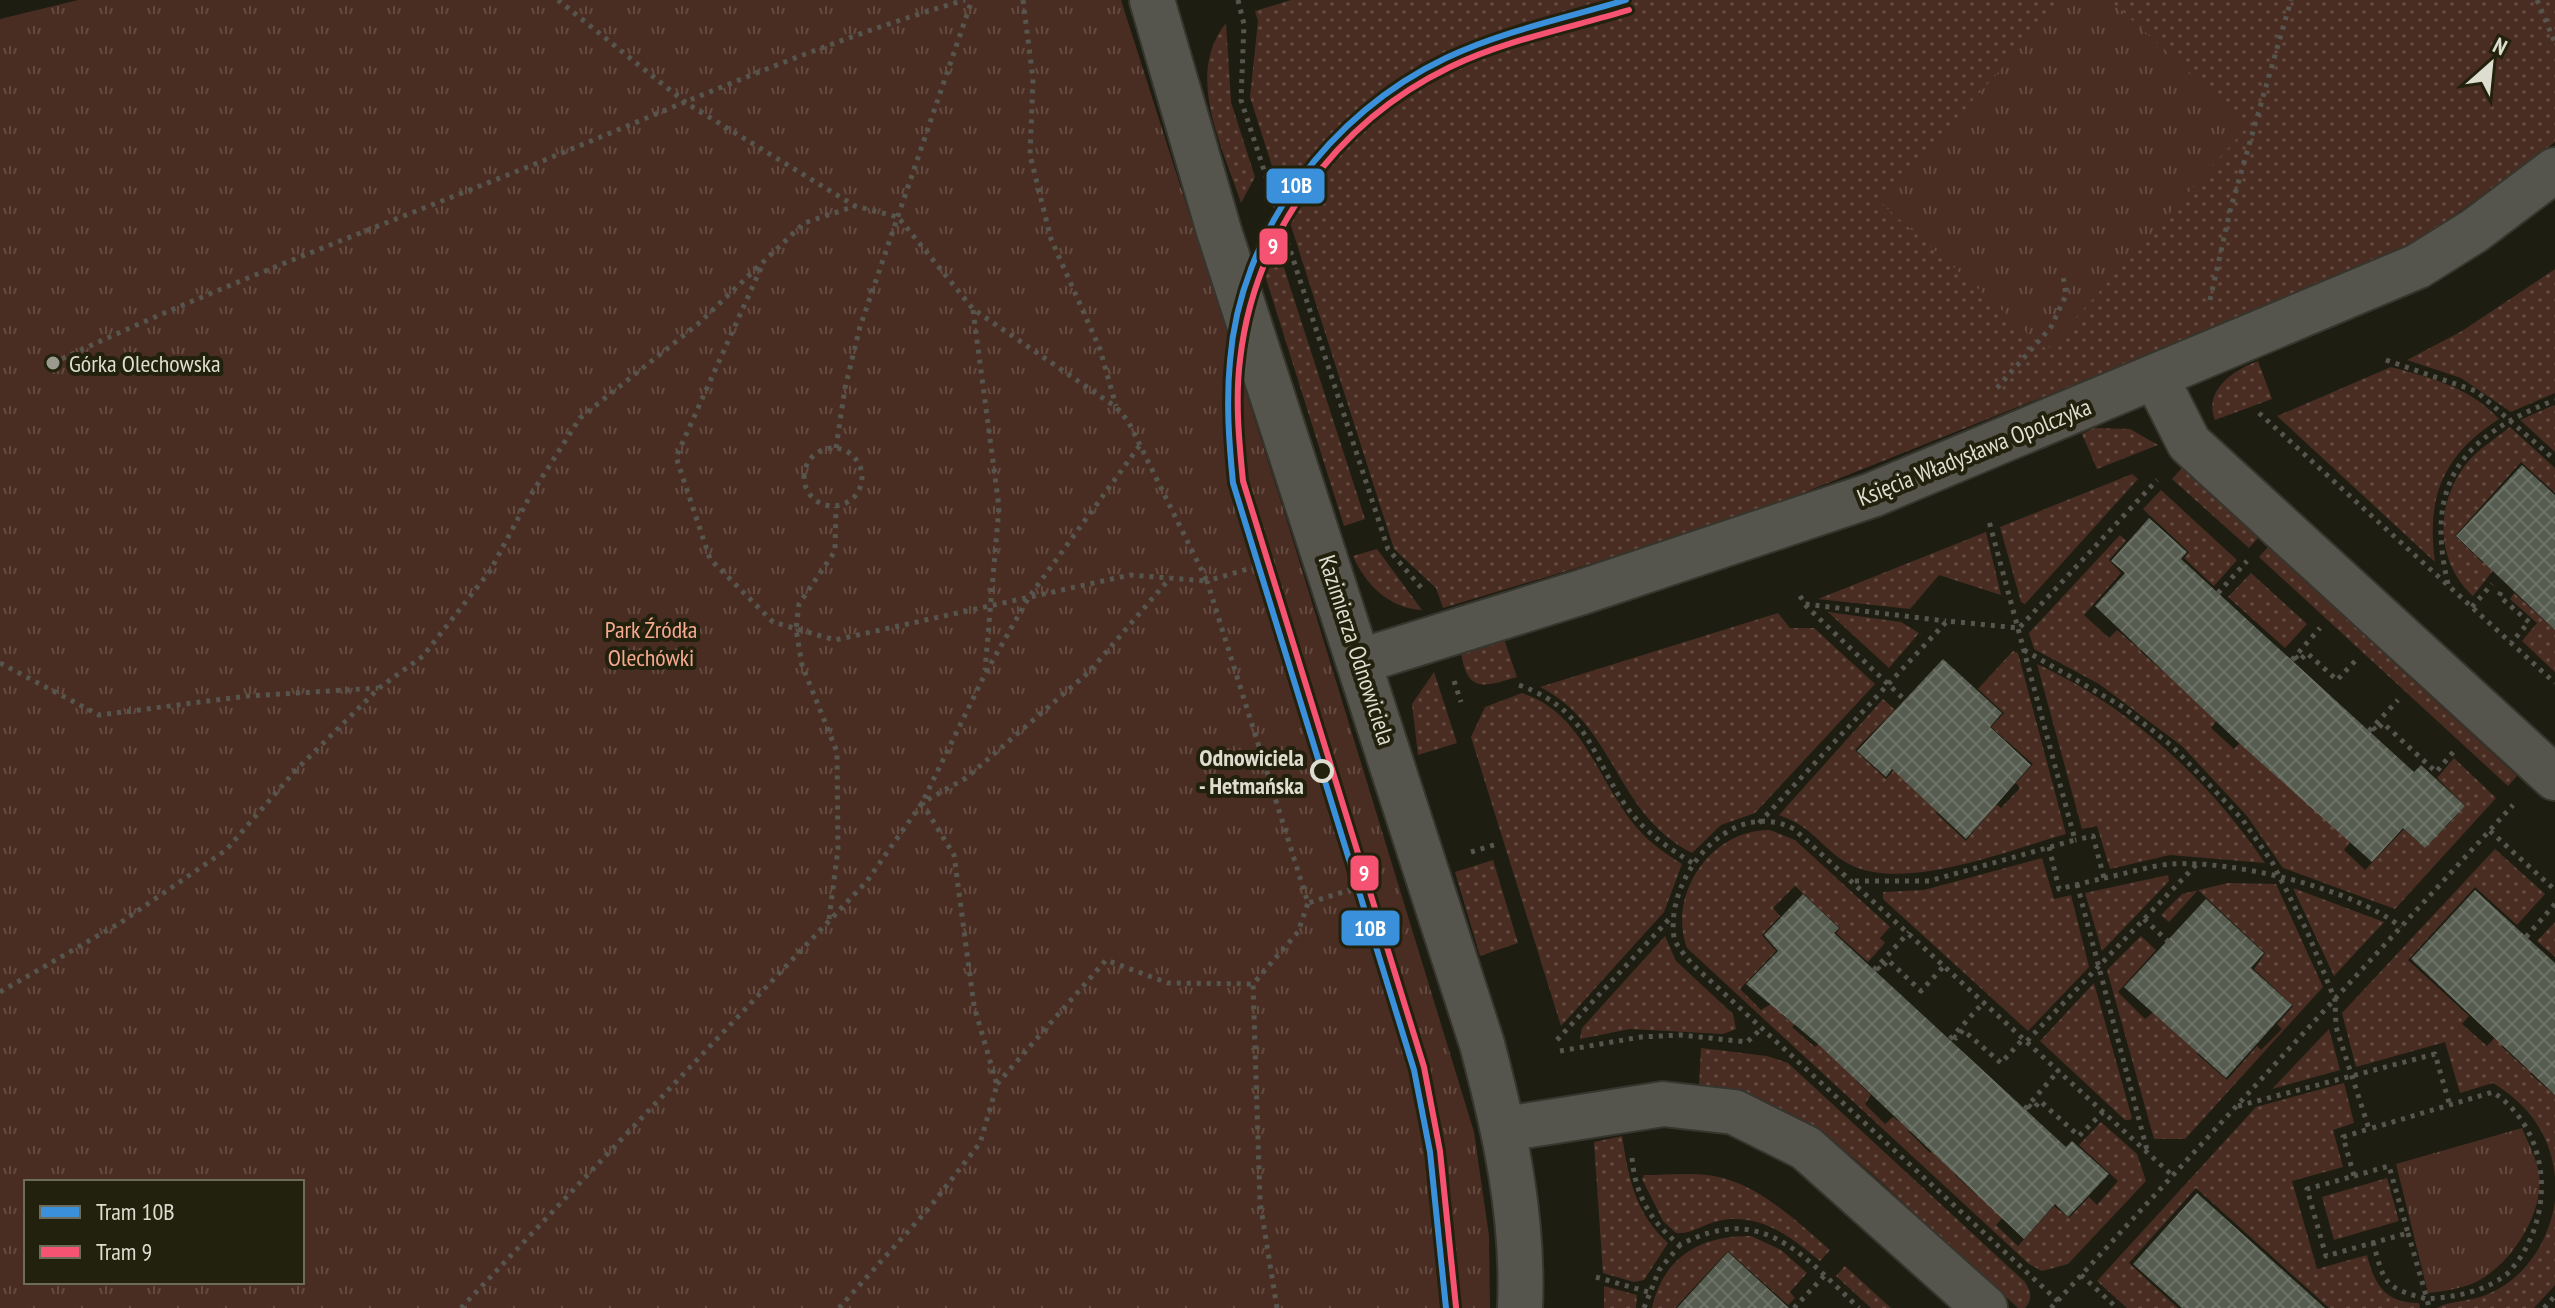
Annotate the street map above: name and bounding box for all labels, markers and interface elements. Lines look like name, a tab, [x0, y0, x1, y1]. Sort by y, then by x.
north arrow	[2451, 24, 2531, 104]
text: N	[2488, 31, 2512, 61]
line badge: 10B	[1265, 167, 1326, 205]
text: 10B	[1280, 171, 1312, 199]
line badge: 9	[1258, 227, 1289, 266]
text: 9	[1268, 232, 1278, 260]
place label: Górka Olechowska	[69, 348, 221, 379]
marker: Górka Olechowska	[44, 354, 62, 372]
street label: Księcia Władysława Opolczyka	[1853, 391, 2095, 513]
street label: Kazimierza Odnowiciela	[1312, 551, 1402, 749]
park label: Park Źródła Olechówki	[605, 614, 697, 673]
place label: Odnowiciela - Hetmańska	[1199, 742, 1304, 801]
marker: Odnowiciela - Hetmańska	[1311, 760, 1333, 782]
line badge: 9	[1349, 854, 1380, 892]
text: 9	[1359, 859, 1369, 887]
line badge: 10B	[1340, 909, 1401, 947]
text: 10B	[1354, 914, 1386, 942]
legend	[24, 1180, 304, 1284]
text: Tram 10B	[96, 1196, 174, 1227]
text: Tram 9	[96, 1236, 152, 1267]

